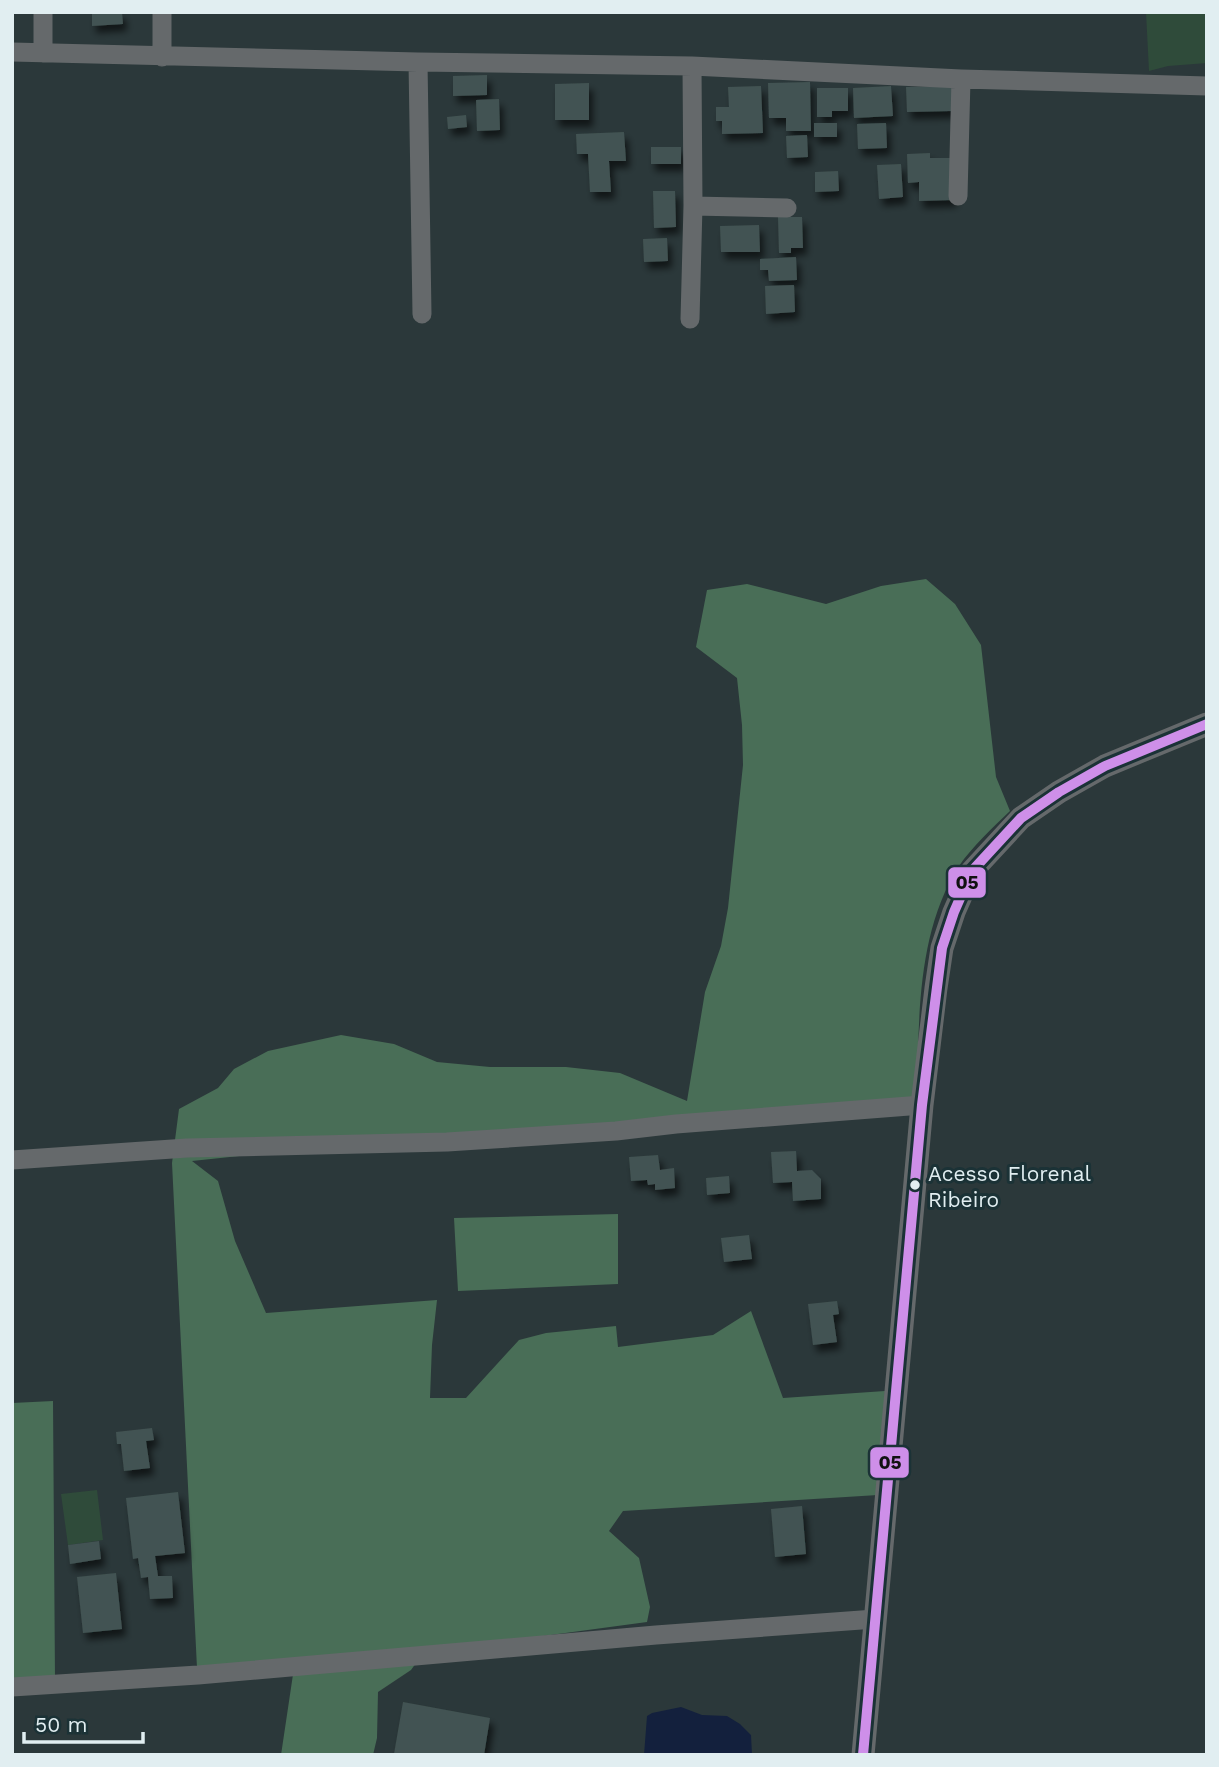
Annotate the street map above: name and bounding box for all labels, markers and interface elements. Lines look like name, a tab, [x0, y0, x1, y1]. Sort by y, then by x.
line badge: 05	[947, 866, 987, 899]
text: 05	[955, 871, 979, 894]
place label: Acesso Florenal Ribeiro	[928, 1161, 1092, 1212]
marker: Acesso Florenal Ribeiro	[908, 1178, 922, 1192]
line badge: 05	[869, 1446, 910, 1479]
text: 05	[878, 1451, 902, 1474]
scale bar	[24, 1700, 144, 1744]
text: 50 m	[35, 1712, 87, 1737]

